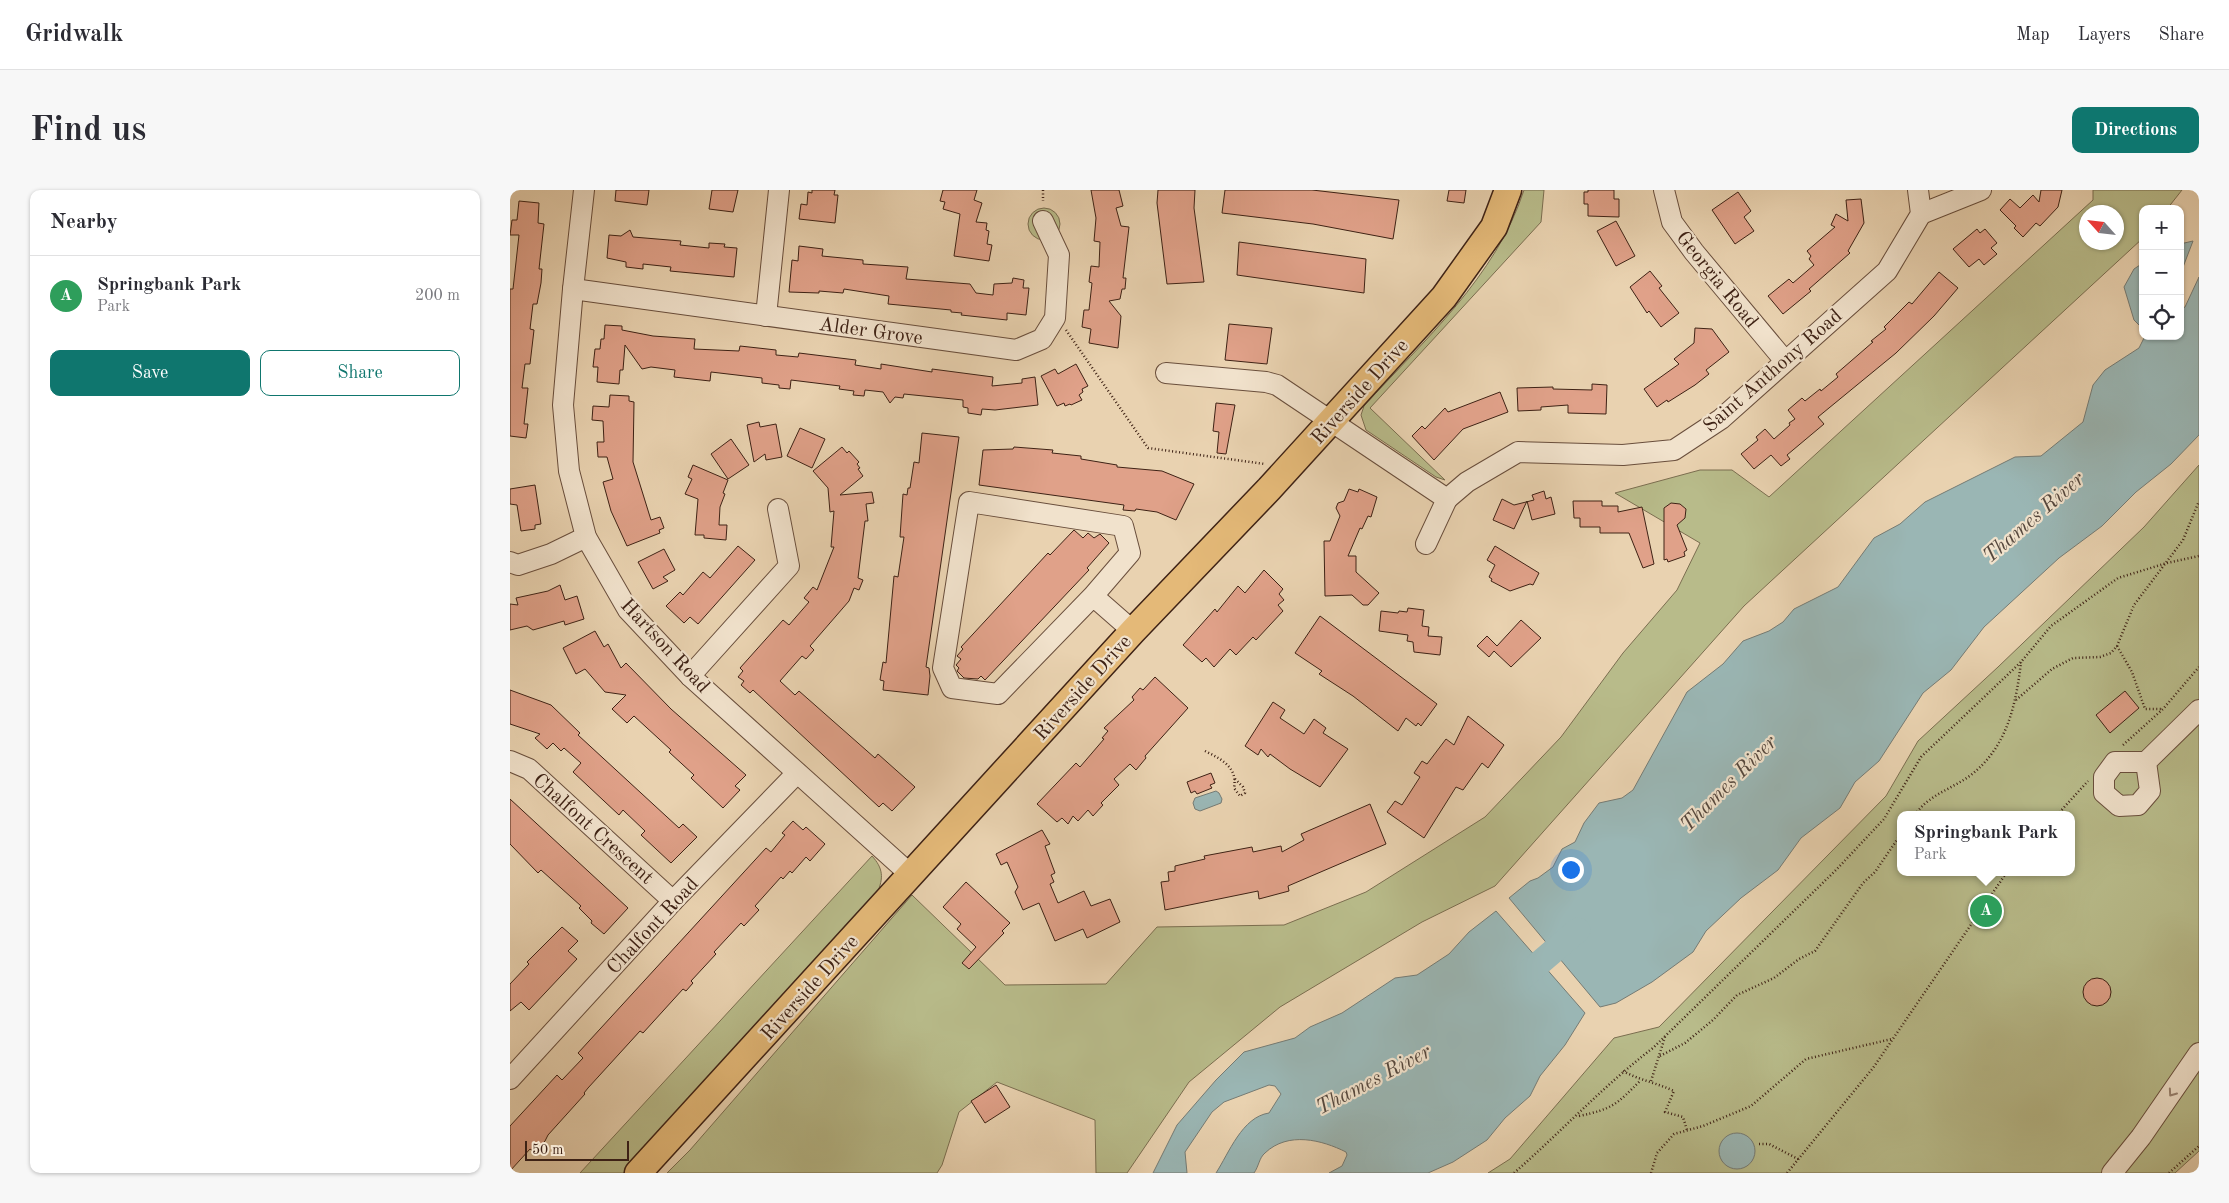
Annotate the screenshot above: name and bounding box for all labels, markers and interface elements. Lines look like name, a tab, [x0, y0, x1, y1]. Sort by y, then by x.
text: Gridwalk	[25, 23, 123, 47]
text: Map	[2016, 26, 2050, 44]
text: Layers	[2078, 26, 2130, 44]
text: Share	[2158, 26, 2204, 44]
button: Directions	[2072, 107, 2199, 153]
text: Find us	[30, 113, 146, 148]
north arrow	[2079, 205, 2124, 250]
map controls	[2139, 205, 2184, 340]
button: +	[2139, 205, 2184, 250]
text: Nearby	[50, 212, 118, 233]
street label: Georgia Road	[1672, 228, 1761, 332]
button: −	[2139, 250, 2184, 295]
text: Springbank Park	[97, 276, 241, 295]
text: A	[60, 288, 72, 304]
text: 200 m	[415, 288, 460, 304]
button: locate	[2139, 295, 2184, 340]
text: Park	[97, 299, 130, 315]
street label: Saint Anthony Road	[1700, 306, 1846, 437]
street label: Alder Grove	[818, 315, 924, 349]
street label: Riverside Drive	[1308, 336, 1413, 449]
button: Save	[50, 350, 250, 396]
button: Share	[260, 350, 460, 396]
water label: Thames River	[1979, 468, 2089, 568]
street label: Hartson Road	[616, 596, 713, 697]
street label: Riverside Drive	[1031, 632, 1136, 745]
water label: Thames River	[1677, 731, 1782, 836]
street label: Chalfont Crescent	[528, 770, 657, 889]
popup	[1897, 811, 2075, 876]
text: Springbank Park	[1914, 824, 2058, 843]
text: Park	[1914, 847, 1947, 863]
your location	[1558, 857, 1584, 883]
street label: Chalfont Road	[604, 874, 703, 979]
pin: A	[1970, 892, 2002, 930]
street label: Riverside Drive	[758, 932, 863, 1045]
water label: Thames River	[1313, 1041, 1435, 1119]
one-way arrow	[2169, 1087, 2178, 1097]
scale bar	[525, 1138, 629, 1161]
text: 50 m	[532, 1143, 563, 1157]

